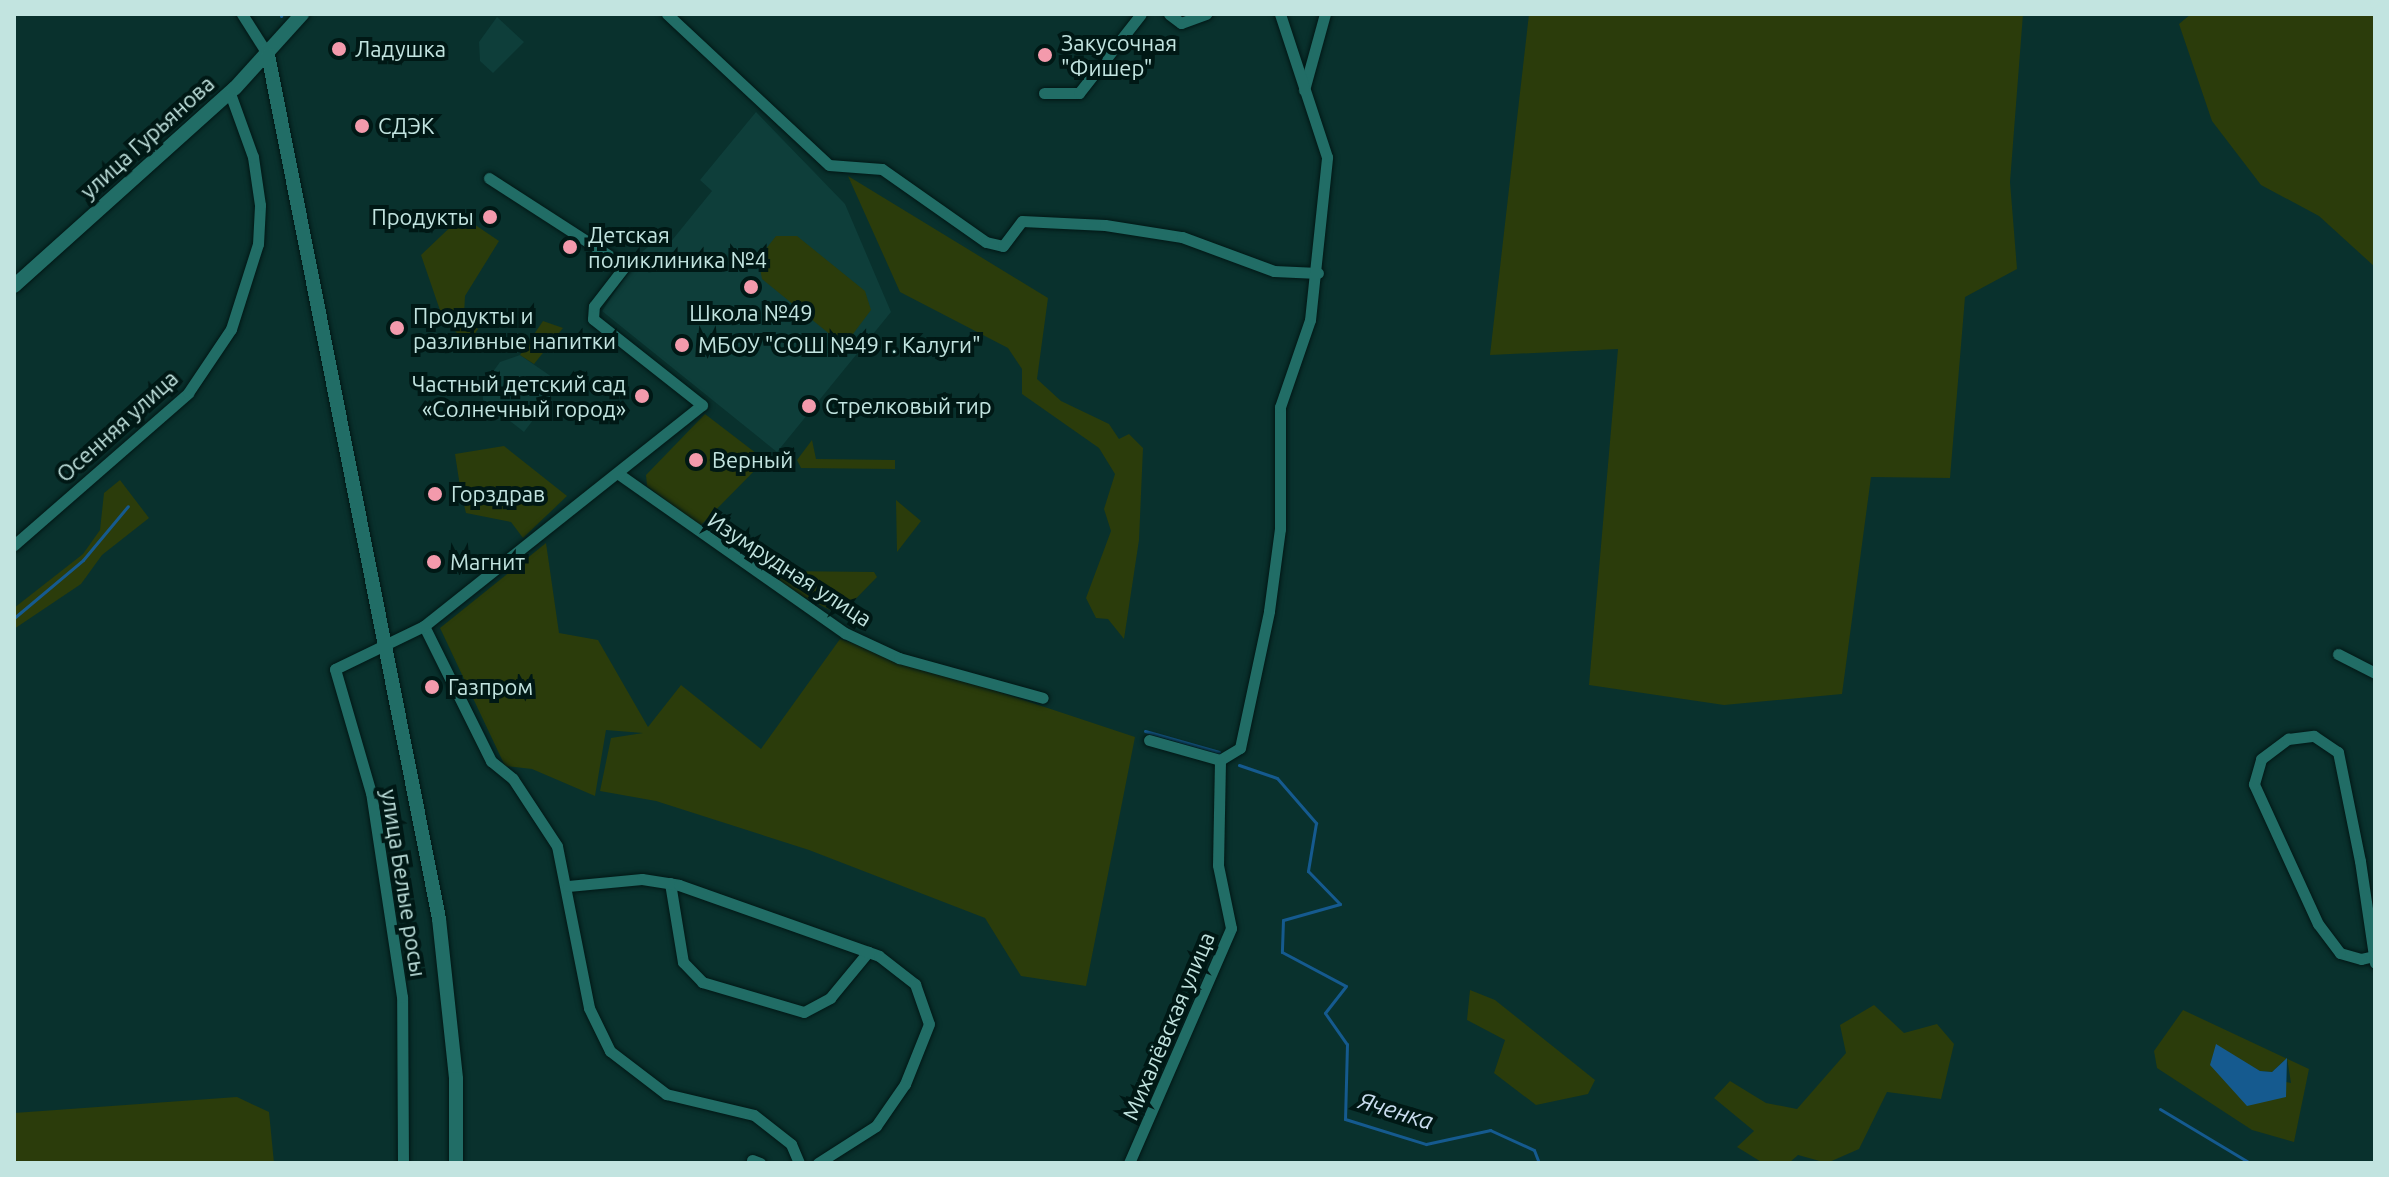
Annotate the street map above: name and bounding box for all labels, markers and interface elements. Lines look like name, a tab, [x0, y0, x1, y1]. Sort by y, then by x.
place label: Закусочная "Фишер"	[1061, 29, 1177, 80]
place label: Ладушка	[355, 36, 446, 62]
marker: Ладушка	[330, 40, 348, 58]
marker: Закусочная "Фишер"	[1036, 46, 1054, 64]
street label: улица Гурьянова	[75, 70, 219, 204]
place label: СДЭК	[378, 113, 434, 139]
marker: СДЭК	[353, 117, 371, 135]
place label: Продукты	[372, 204, 474, 230]
marker: Продукты	[481, 208, 499, 226]
place label: Детская поликлиника №4	[588, 221, 767, 272]
marker: Детская поликлиника №4	[559, 236, 581, 258]
marker: Школа №49	[742, 278, 760, 296]
place label: Школа №49	[689, 300, 813, 326]
place label: Продукты и разливные напитки	[413, 302, 616, 354]
marker: Продукты и разливные напитки	[388, 319, 406, 337]
place label: МБОУ "СОШ №49 г. Калуги"	[698, 332, 981, 358]
marker: МБОУ "СОШ №49 г. Калуги"	[673, 336, 691, 354]
street label: Осенняя улица	[51, 365, 183, 487]
place label: Частный детский сад «Солнечный город»	[412, 370, 626, 422]
marker: Частный детский сад «Солнечный город»	[633, 387, 651, 405]
place label: Стрелковый тир	[825, 393, 992, 419]
marker: Стрелковый тир	[800, 397, 818, 415]
place label: Верный	[712, 447, 793, 473]
marker: Верный	[687, 451, 705, 469]
place label: Горздрав	[451, 481, 545, 507]
marker: Горздрав	[426, 485, 444, 503]
street label: Изумрудная улица	[703, 506, 877, 632]
place label: Магнит	[450, 549, 525, 575]
marker: Магнит	[425, 553, 443, 571]
place label: Газпром	[448, 674, 533, 700]
marker: Газпром	[423, 678, 441, 696]
street label: улица Белые росы	[376, 787, 432, 979]
street label: Михалёвская улица	[1116, 928, 1220, 1124]
water label: Яченка	[1355, 1086, 1437, 1136]

